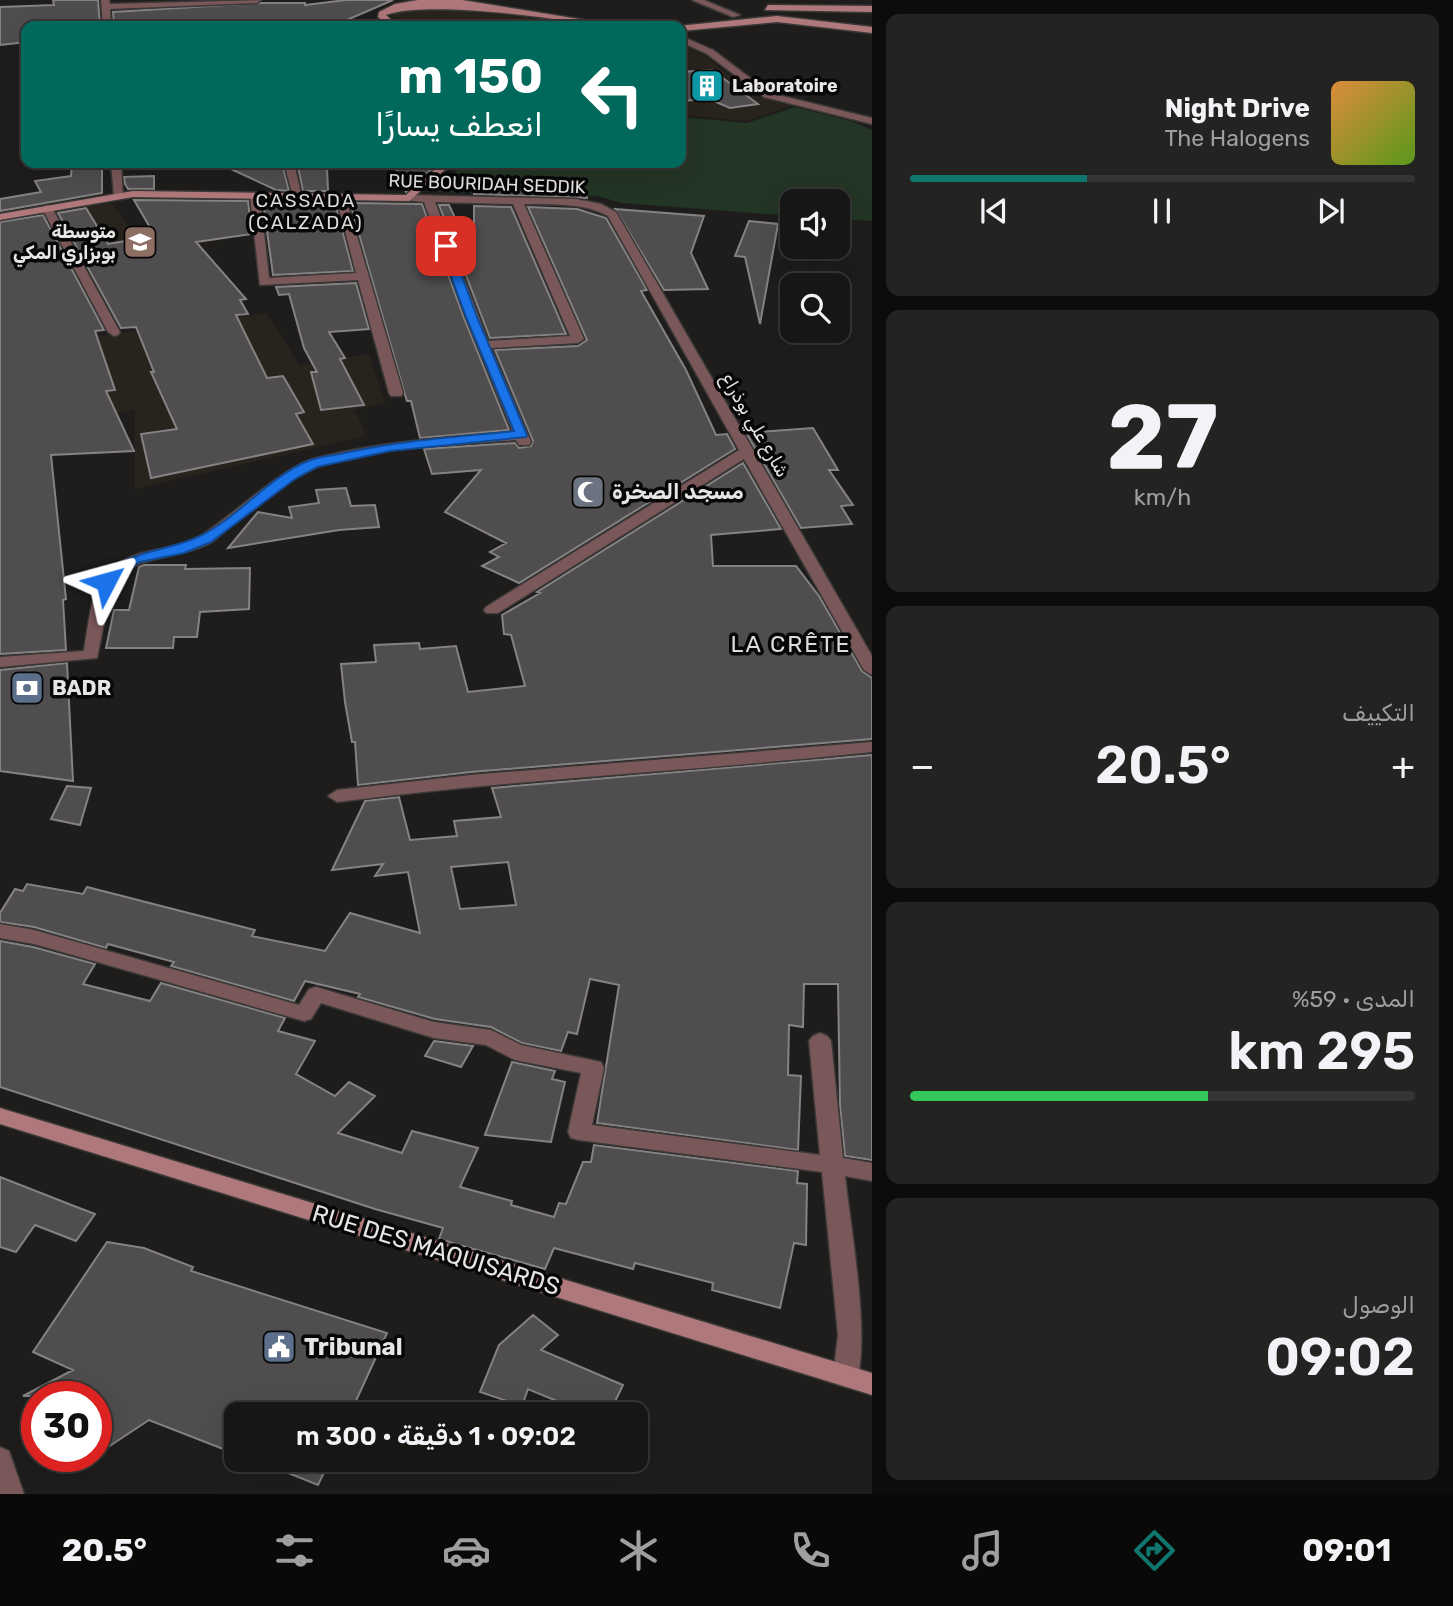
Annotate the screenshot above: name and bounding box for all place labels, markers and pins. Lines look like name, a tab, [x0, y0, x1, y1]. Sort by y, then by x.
building icon: Laboratoire	[688, 67, 726, 105]
place label: Laboratoire	[732, 75, 838, 97]
pin	[416, 216, 476, 276]
place label: متوسطة بوبزاري المكي	[13, 221, 116, 267]
school or university icon: متوسطة بوبزاري المكي	[121, 223, 159, 261]
mosque icon: مسجد الصخرة	[569, 473, 607, 511]
place label: مسجد الصخرة	[612, 479, 744, 505]
bank icon: BADR	[8, 669, 46, 707]
place label: BADR	[52, 675, 111, 700]
public building icon: Tribunal	[260, 1328, 298, 1366]
place label: Tribunal	[304, 1333, 403, 1361]

